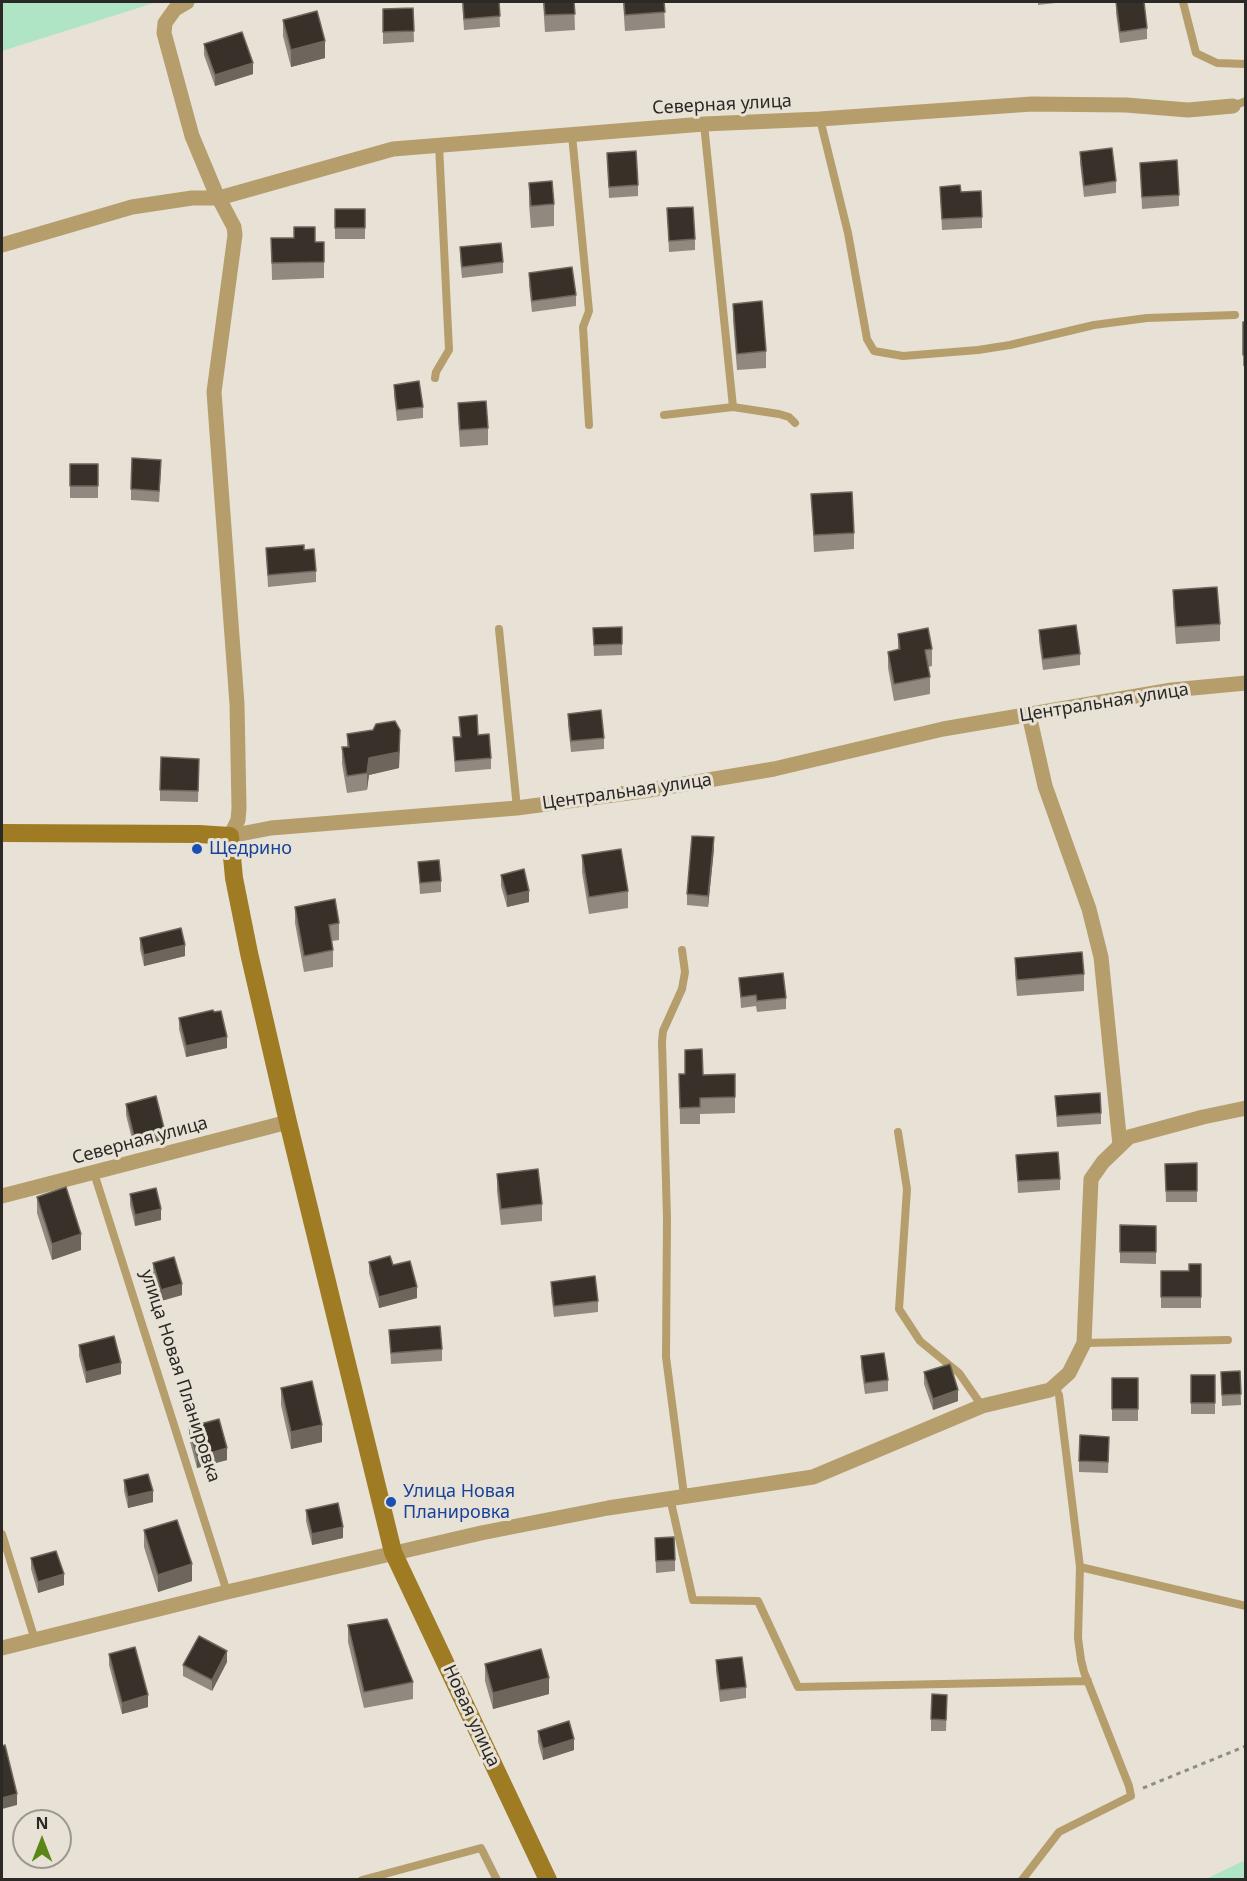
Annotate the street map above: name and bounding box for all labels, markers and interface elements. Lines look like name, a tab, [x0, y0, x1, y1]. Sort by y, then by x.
street label: Северная улица	[652, 91, 792, 119]
street label: Центральная улица	[1018, 679, 1190, 727]
street label: Центральная улица	[541, 769, 713, 815]
place label: Щедрино	[209, 838, 292, 860]
marker: Щедрино	[190, 842, 204, 856]
street label: Северная улица	[70, 1113, 210, 1169]
street label: улица Новая Планировка	[135, 1267, 225, 1485]
place label: Улица Новая Планировка	[403, 1481, 515, 1524]
marker: Улица Новая Планировка	[384, 1495, 398, 1509]
street label: Новая улица	[438, 1661, 504, 1771]
north arrow	[12, 1809, 72, 1869]
text: N	[35, 1812, 49, 1834]

